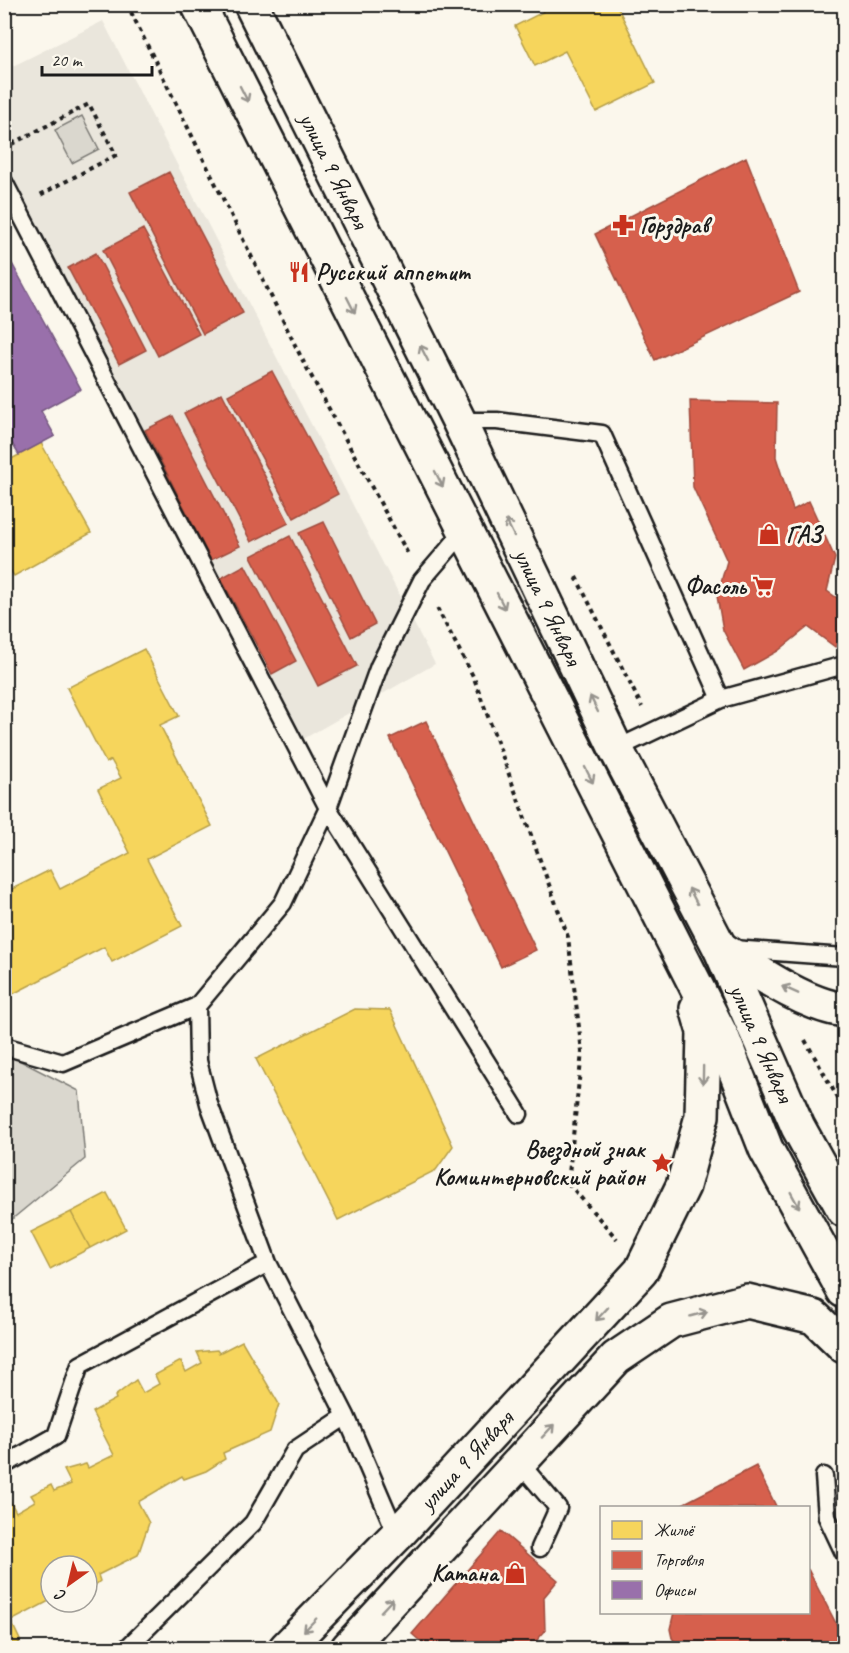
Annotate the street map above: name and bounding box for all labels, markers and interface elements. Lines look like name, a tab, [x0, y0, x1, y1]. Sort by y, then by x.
scale bar	[42, 39, 152, 77]
text: 20 m	[51, 49, 84, 71]
one-way arrow	[238, 85, 250, 103]
street label: улица 9 Января	[292, 106, 376, 235]
place label: Горздрав	[640, 210, 713, 241]
pharmacy icon: Горздрав	[611, 213, 635, 237]
place label: Русский аппетит	[316, 257, 472, 287]
restaurant icon: Русский аппетит	[287, 260, 311, 284]
one-way arrow	[346, 296, 357, 314]
one-way arrow	[418, 345, 429, 363]
one-way arrow	[434, 470, 445, 488]
place label: ГАЗ	[786, 519, 825, 549]
one-way arrow	[504, 520, 515, 538]
shop icon: ГАЗ	[757, 522, 781, 546]
street label: улица 9 Января	[506, 542, 589, 671]
place label: Фасоль	[685, 571, 748, 601]
supermarket icon: Фасоль	[751, 574, 775, 598]
one-way arrow	[496, 591, 507, 609]
one-way arrow	[588, 695, 600, 713]
one-way arrow	[584, 765, 596, 783]
one-way arrow	[687, 888, 699, 905]
street label: улица 9 Января	[722, 978, 801, 1108]
one-way arrow	[782, 983, 800, 995]
one-way arrow	[697, 1065, 709, 1085]
place label: Въездной знак Коминтерновский район	[434, 1134, 647, 1192]
place icon: Въездной знак Коминтерновский район	[650, 1151, 674, 1175]
one-way arrow	[790, 1191, 801, 1209]
one-way arrow	[595, 1307, 609, 1322]
one-way arrow	[689, 1307, 708, 1319]
street label: улица 9 Января	[411, 1403, 521, 1518]
one-way arrow	[541, 1424, 555, 1439]
legend	[600, 1506, 810, 1614]
text: Жильё	[654, 1519, 696, 1541]
text: Торговля	[654, 1549, 705, 1571]
north arrow	[39, 1554, 99, 1614]
place label: Катана	[431, 1558, 500, 1588]
shop icon: Катана	[503, 1561, 527, 1585]
text: Офисы	[654, 1579, 697, 1601]
text: С	[51, 1584, 70, 1606]
one-way arrow	[380, 1598, 395, 1613]
one-way arrow	[302, 1617, 317, 1632]

